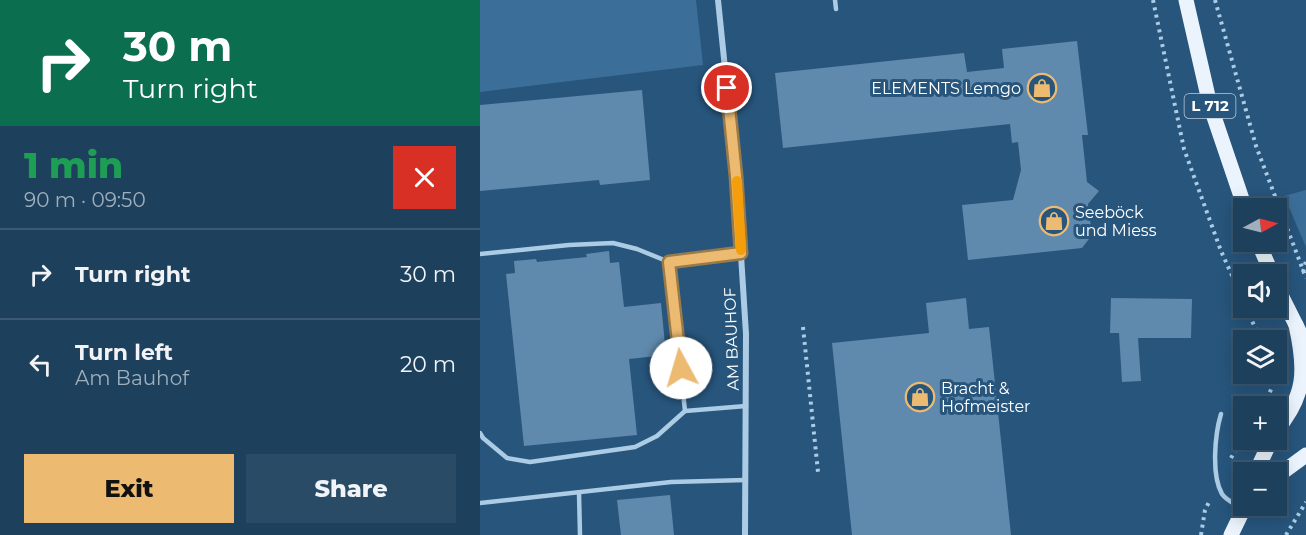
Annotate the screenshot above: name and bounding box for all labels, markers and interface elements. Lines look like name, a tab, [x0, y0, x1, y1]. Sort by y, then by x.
text: 30 m	[123, 20, 232, 72]
icon: right	[24, 24, 102, 102]
pin	[701, 62, 752, 113]
icon: arrive	[710, 71, 743, 104]
text: Turn right	[123, 72, 258, 105]
shop icon: ELEMENTS Lemgo	[1026, 72, 1058, 104]
place label: ELEMENTS Lemgo	[871, 79, 1021, 98]
road number: L 712	[1184, 94, 1236, 118]
text: 1 min	[24, 143, 123, 187]
button: close	[393, 146, 456, 209]
text: 90 m · 09:50	[24, 188, 146, 212]
north arrow	[1233, 198, 1287, 252]
map controls	[1233, 198, 1287, 516]
place label: Seeböck und Miess	[1075, 203, 1157, 240]
shop icon: Seeböck und Miess	[1038, 205, 1070, 237]
icon: right	[24, 258, 57, 291]
text: Turn right	[75, 261, 190, 288]
text: 30 m	[400, 261, 456, 288]
button: sound	[1233, 264, 1287, 318]
street label: AM BAUHOF	[720, 287, 743, 391]
button: layers	[1233, 330, 1287, 384]
position arrow	[649, 336, 713, 400]
text: Turn left	[75, 339, 173, 366]
icon: left	[24, 348, 57, 381]
text: 20 m	[400, 351, 456, 378]
text: Am Bauhof	[75, 366, 189, 390]
place label: Bracht & Hofmeister	[941, 379, 1031, 416]
shop icon: Bracht & Hofmeister	[904, 381, 936, 413]
button: +	[1233, 396, 1287, 450]
button: Exit	[24, 454, 234, 523]
button: Share	[246, 454, 456, 523]
button: −	[1233, 462, 1287, 516]

